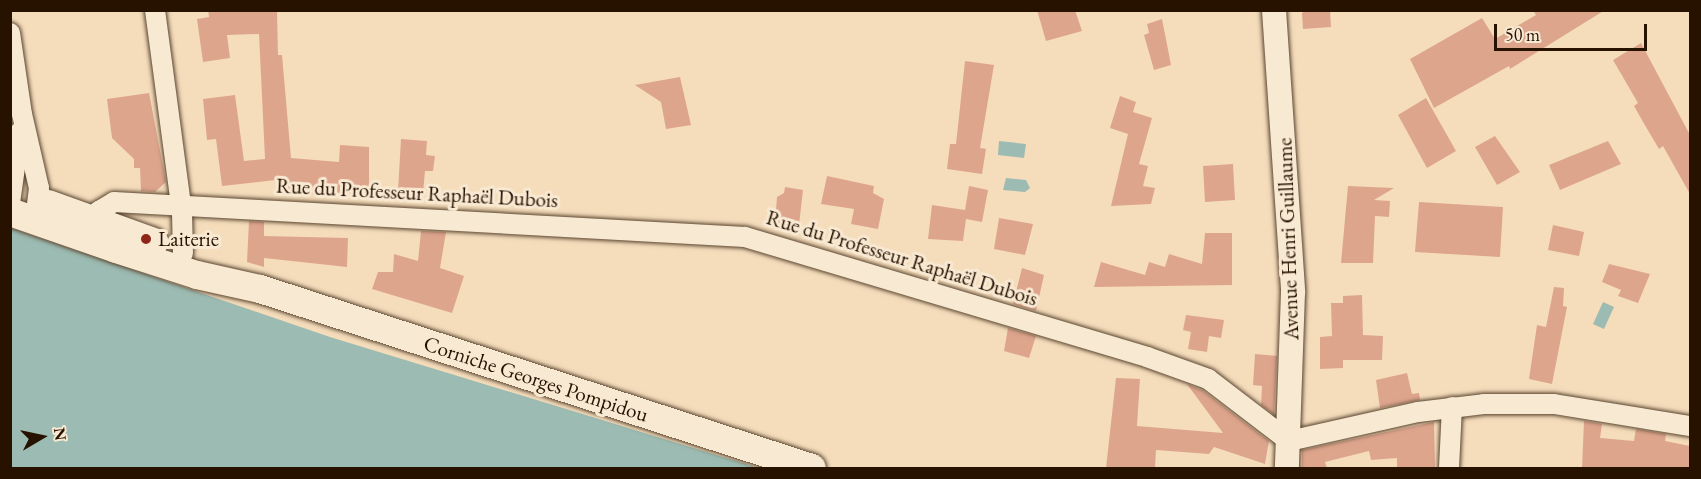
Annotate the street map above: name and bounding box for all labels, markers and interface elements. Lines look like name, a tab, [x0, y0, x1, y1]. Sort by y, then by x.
scale bar	[1497, 12, 1650, 50]
text: 50 m	[1505, 23, 1540, 46]
street label: Avenue Henri Guillaume	[1272, 137, 1304, 341]
street label: Rue du Professeur Raphaël Dubois	[275, 173, 559, 213]
street label: Rue du Professeur Raphaël Dubois	[763, 205, 1041, 311]
place label: Laiterie	[158, 226, 219, 252]
marker: Laiterie	[139, 232, 153, 246]
street label: Corniche Georges Pompidou	[420, 331, 652, 427]
north arrow	[12, 407, 72, 467]
text: N	[49, 426, 72, 442]

